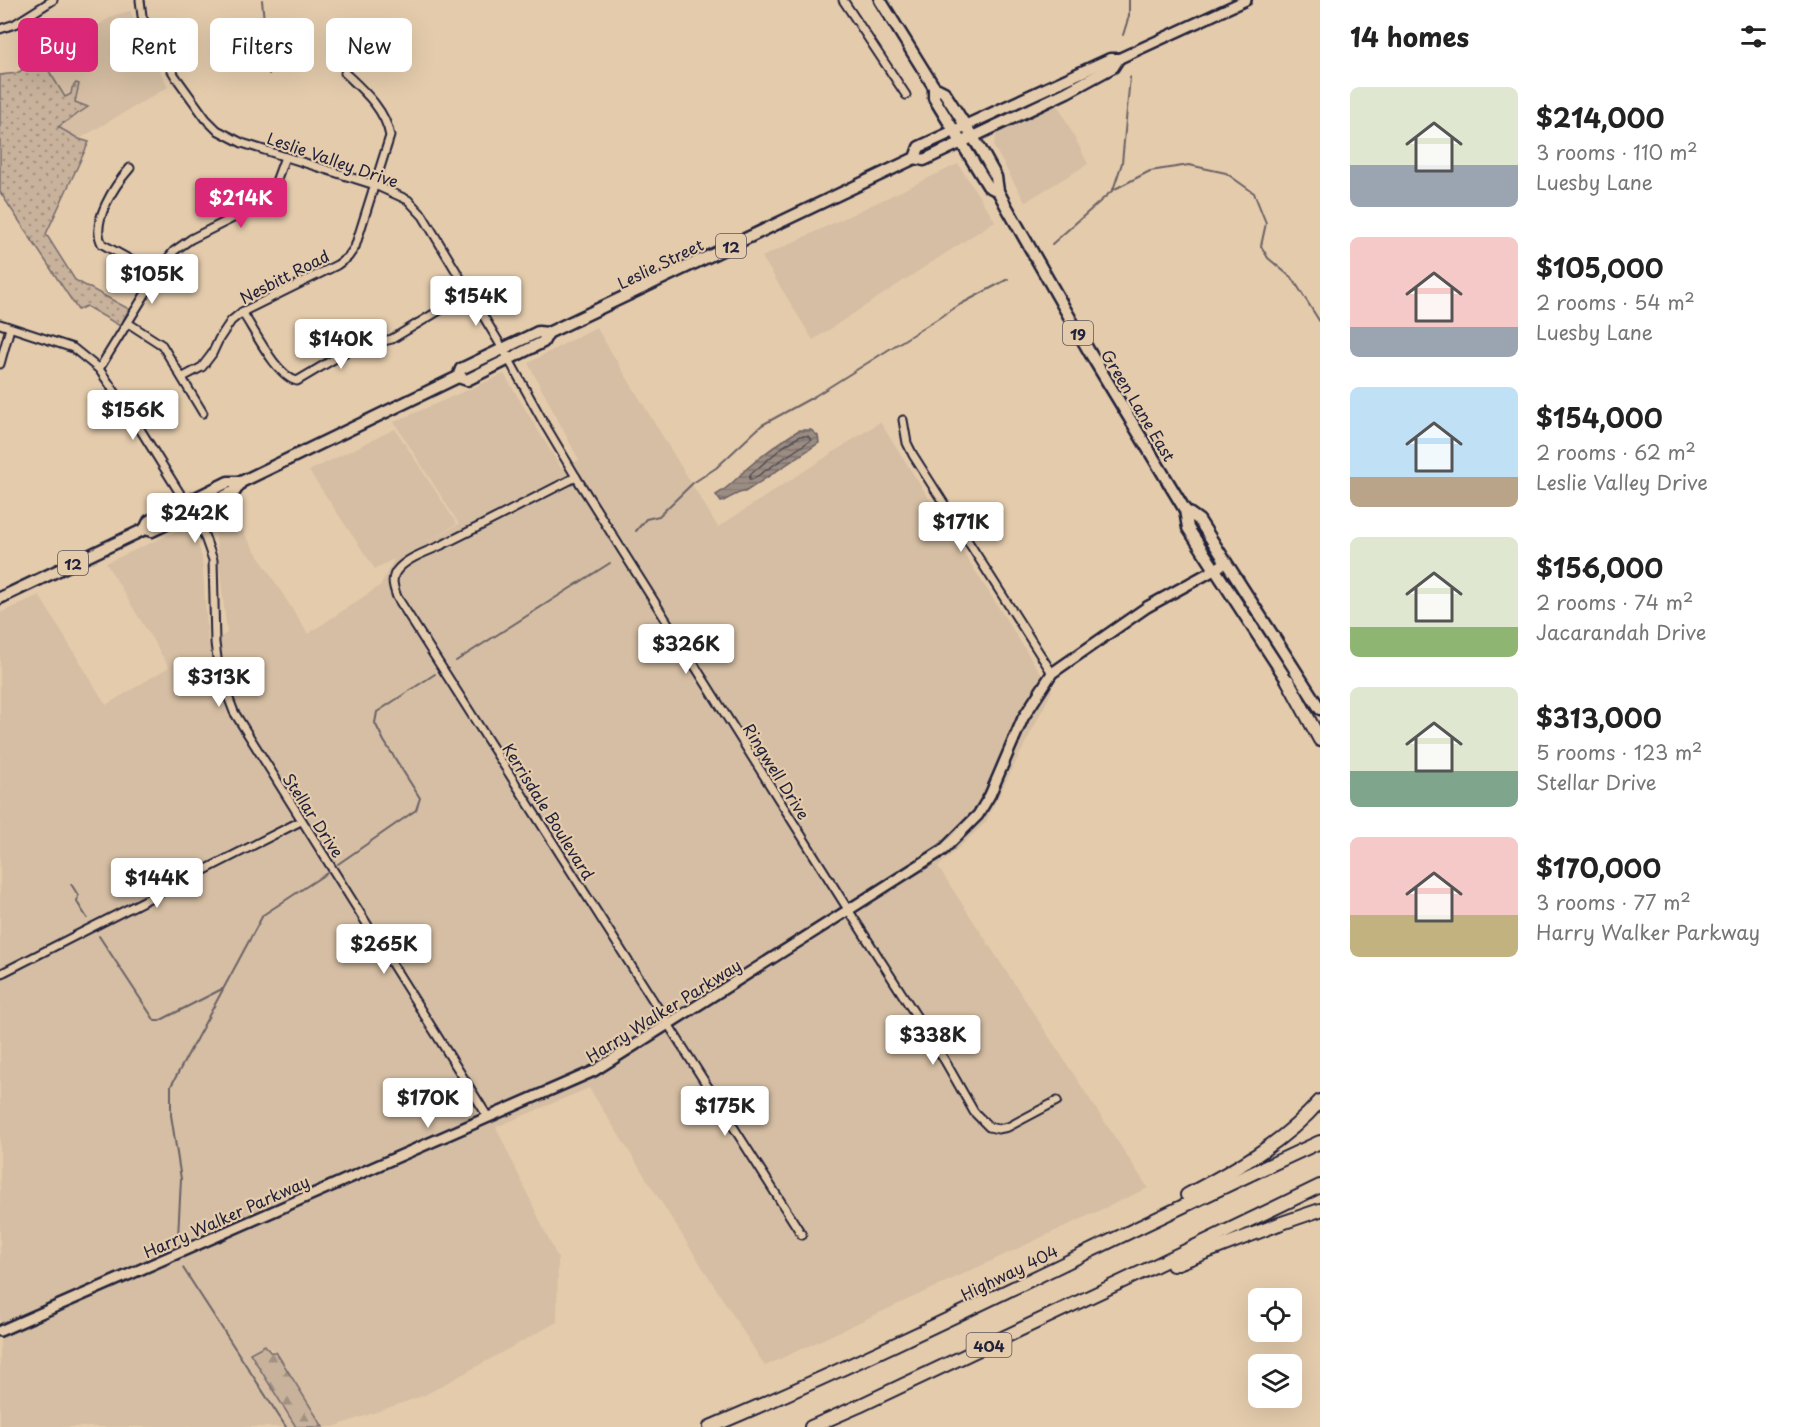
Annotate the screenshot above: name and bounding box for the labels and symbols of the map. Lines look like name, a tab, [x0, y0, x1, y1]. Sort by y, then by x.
street label: Leslie Valley Drive	[264, 125, 402, 193]
pin: $214K	[199, 178, 283, 229]
street label: Leslie Street	[613, 232, 707, 294]
road number: 12	[716, 234, 746, 258]
street label: Nesbitt Road	[235, 243, 333, 309]
pin: $105K	[110, 254, 194, 305]
pin: $154K	[434, 276, 518, 327]
pin: $140K	[299, 319, 383, 370]
road number: 19	[1063, 321, 1093, 345]
street label: Green Lane East	[1096, 344, 1182, 466]
pin: $156K	[91, 390, 175, 441]
pin: $242K	[153, 493, 237, 544]
pin: $171K	[919, 502, 1003, 553]
road number: 12	[58, 551, 88, 575]
pin: $326K	[644, 624, 728, 675]
pin: $313K	[177, 657, 261, 708]
street label: Ringwell Drive	[738, 718, 816, 824]
street label: Kerrisdale Boulevard	[497, 738, 601, 884]
street label: Stellar Drive	[278, 768, 351, 862]
pin: $144K	[115, 858, 199, 909]
pin: $265K	[342, 924, 426, 975]
street label: Harry Walker Parkway	[581, 952, 745, 1068]
pin: $338K	[891, 1015, 975, 1066]
pin: $170K	[386, 1078, 470, 1129]
pin: $175K	[683, 1086, 767, 1137]
street label: Harry Walker Parkway	[139, 1169, 313, 1263]
street label: Highway 404	[956, 1238, 1062, 1306]
road number: 404	[966, 1333, 1012, 1357]

